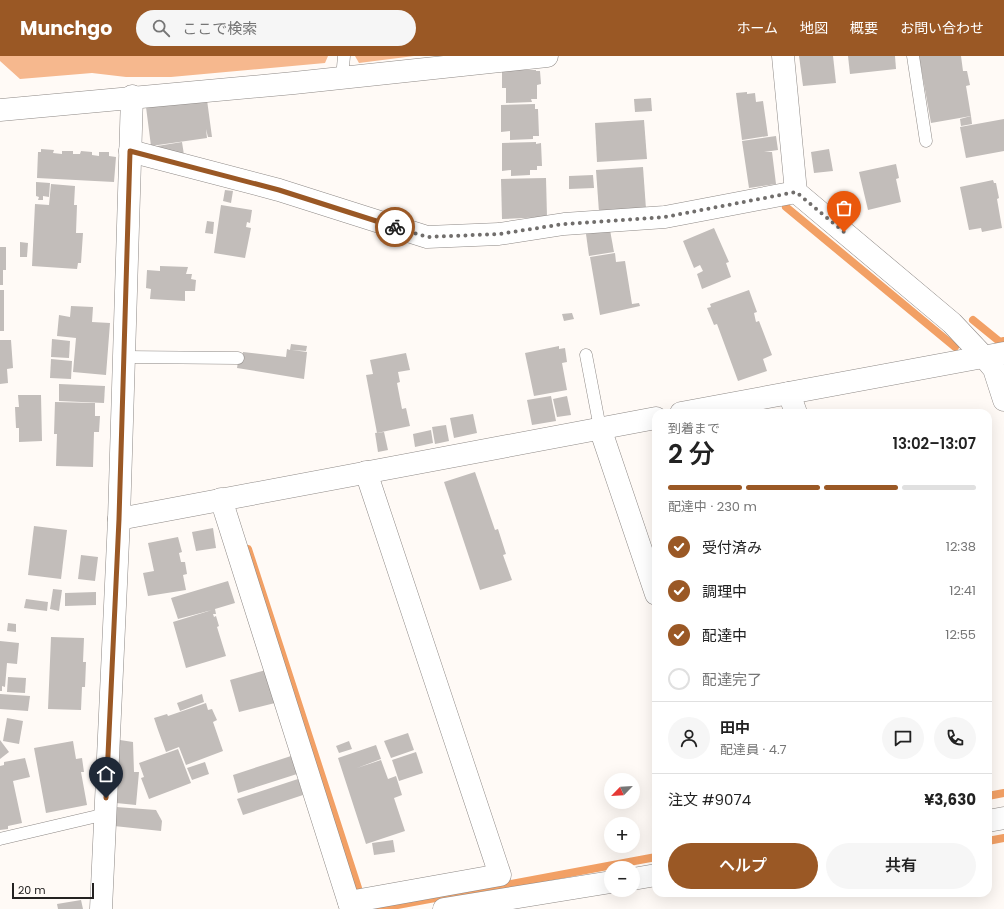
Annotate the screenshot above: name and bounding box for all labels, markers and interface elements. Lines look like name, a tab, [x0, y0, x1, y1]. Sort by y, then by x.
search box	[136, 10, 416, 46]
text: Munchgo	[20, 15, 112, 42]
icon: search	[150, 17, 172, 39]
text: ここで検索	[182, 18, 257, 39]
text: ホーム	[736, 18, 778, 38]
text: 地図	[800, 18, 828, 38]
text: 概要	[850, 18, 878, 38]
text: お問い合わせ	[900, 18, 984, 38]
pin	[827, 191, 861, 232]
icon: bag	[833, 197, 855, 219]
courier	[375, 207, 415, 247]
icon: bike	[384, 216, 406, 238]
text: 到着まで	[668, 419, 720, 438]
text: 13:02–13:07	[893, 433, 976, 454]
text: 2 分	[668, 436, 715, 472]
text: 配達中 · 230 m	[668, 497, 757, 516]
icon: check	[668, 536, 690, 558]
text: 受付済み	[702, 537, 762, 558]
text: 12:38	[946, 537, 976, 556]
icon: check	[668, 580, 690, 602]
text: 調理中	[702, 581, 747, 602]
text: 12:41	[949, 581, 976, 600]
icon: check	[668, 624, 690, 646]
text: 配達中	[702, 625, 747, 646]
text: 12:55	[945, 625, 976, 644]
text: 配達完了	[702, 669, 762, 690]
button: person	[668, 717, 710, 759]
text: 田中	[720, 717, 750, 738]
button: chat	[882, 717, 924, 759]
button: phone	[934, 717, 976, 759]
text: 配達員 · 4.7	[720, 740, 787, 759]
pin	[89, 757, 123, 798]
icon: home	[95, 763, 117, 785]
north arrow	[604, 773, 640, 809]
map controls	[604, 773, 640, 897]
text: 注文 #9074	[668, 789, 751, 810]
text: ¥3,630	[924, 789, 976, 810]
button: +	[604, 817, 640, 853]
button: ヘルプ	[668, 843, 818, 889]
button: 共有	[826, 843, 976, 889]
button: −	[604, 861, 640, 897]
scale bar	[12, 881, 94, 900]
text: 20 m	[18, 882, 46, 898]

